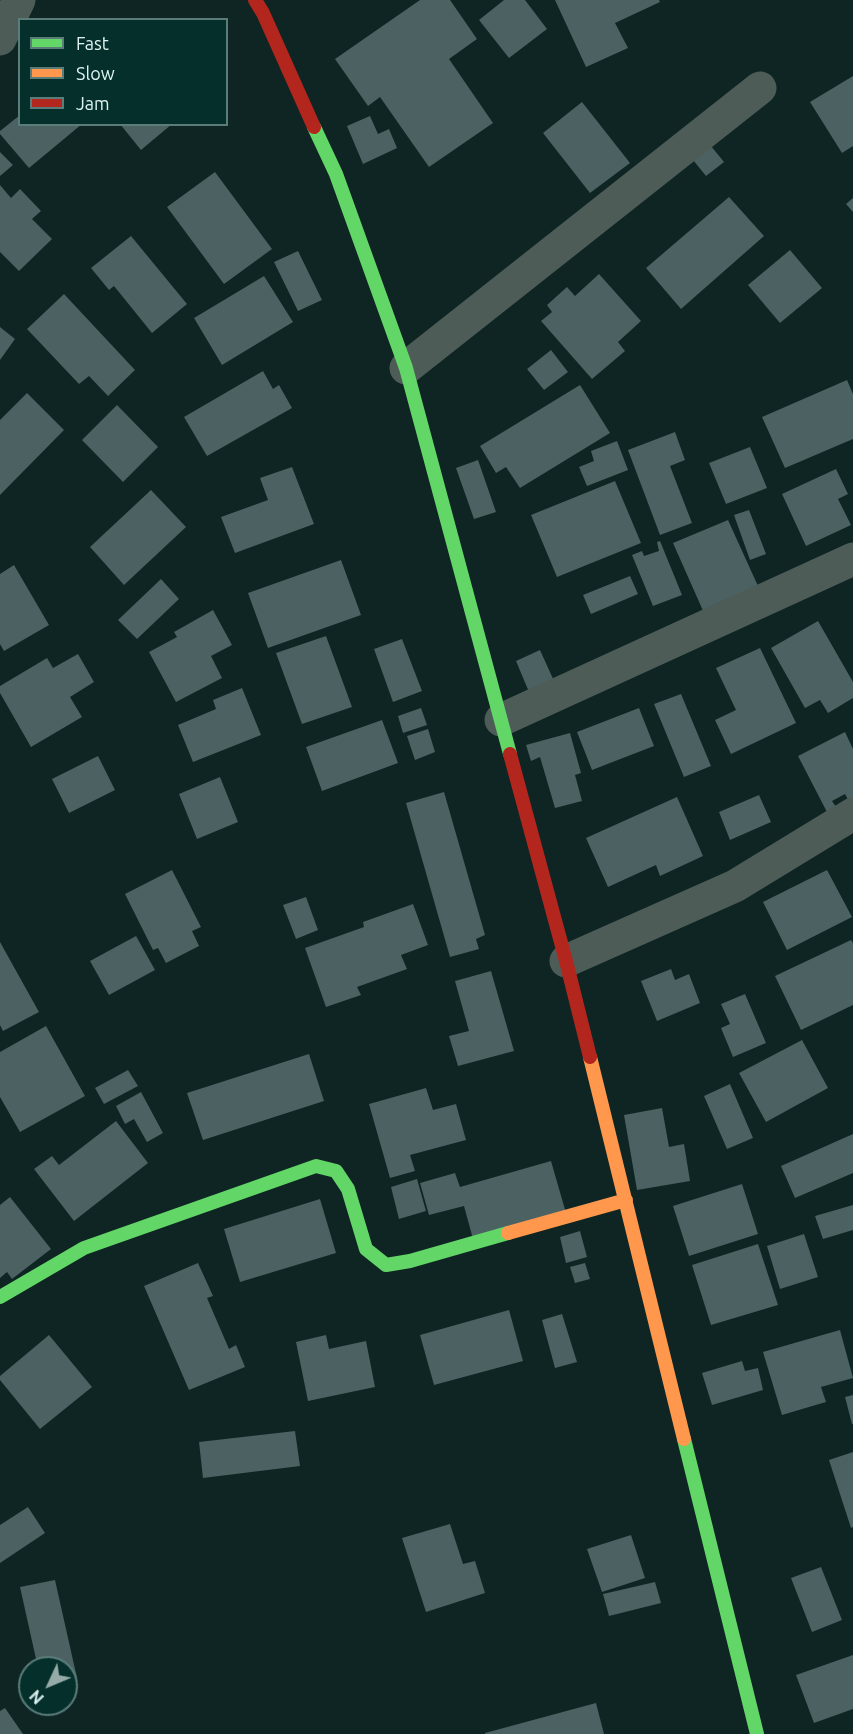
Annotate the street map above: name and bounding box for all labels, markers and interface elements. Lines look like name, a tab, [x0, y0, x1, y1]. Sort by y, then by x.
legend	[18, 18, 228, 126]
text: Fast	[76, 33, 109, 53]
text: Slow	[76, 63, 115, 83]
text: Jam	[76, 93, 110, 113]
north arrow	[18, 1656, 78, 1716]
text: N	[26, 1687, 47, 1708]

